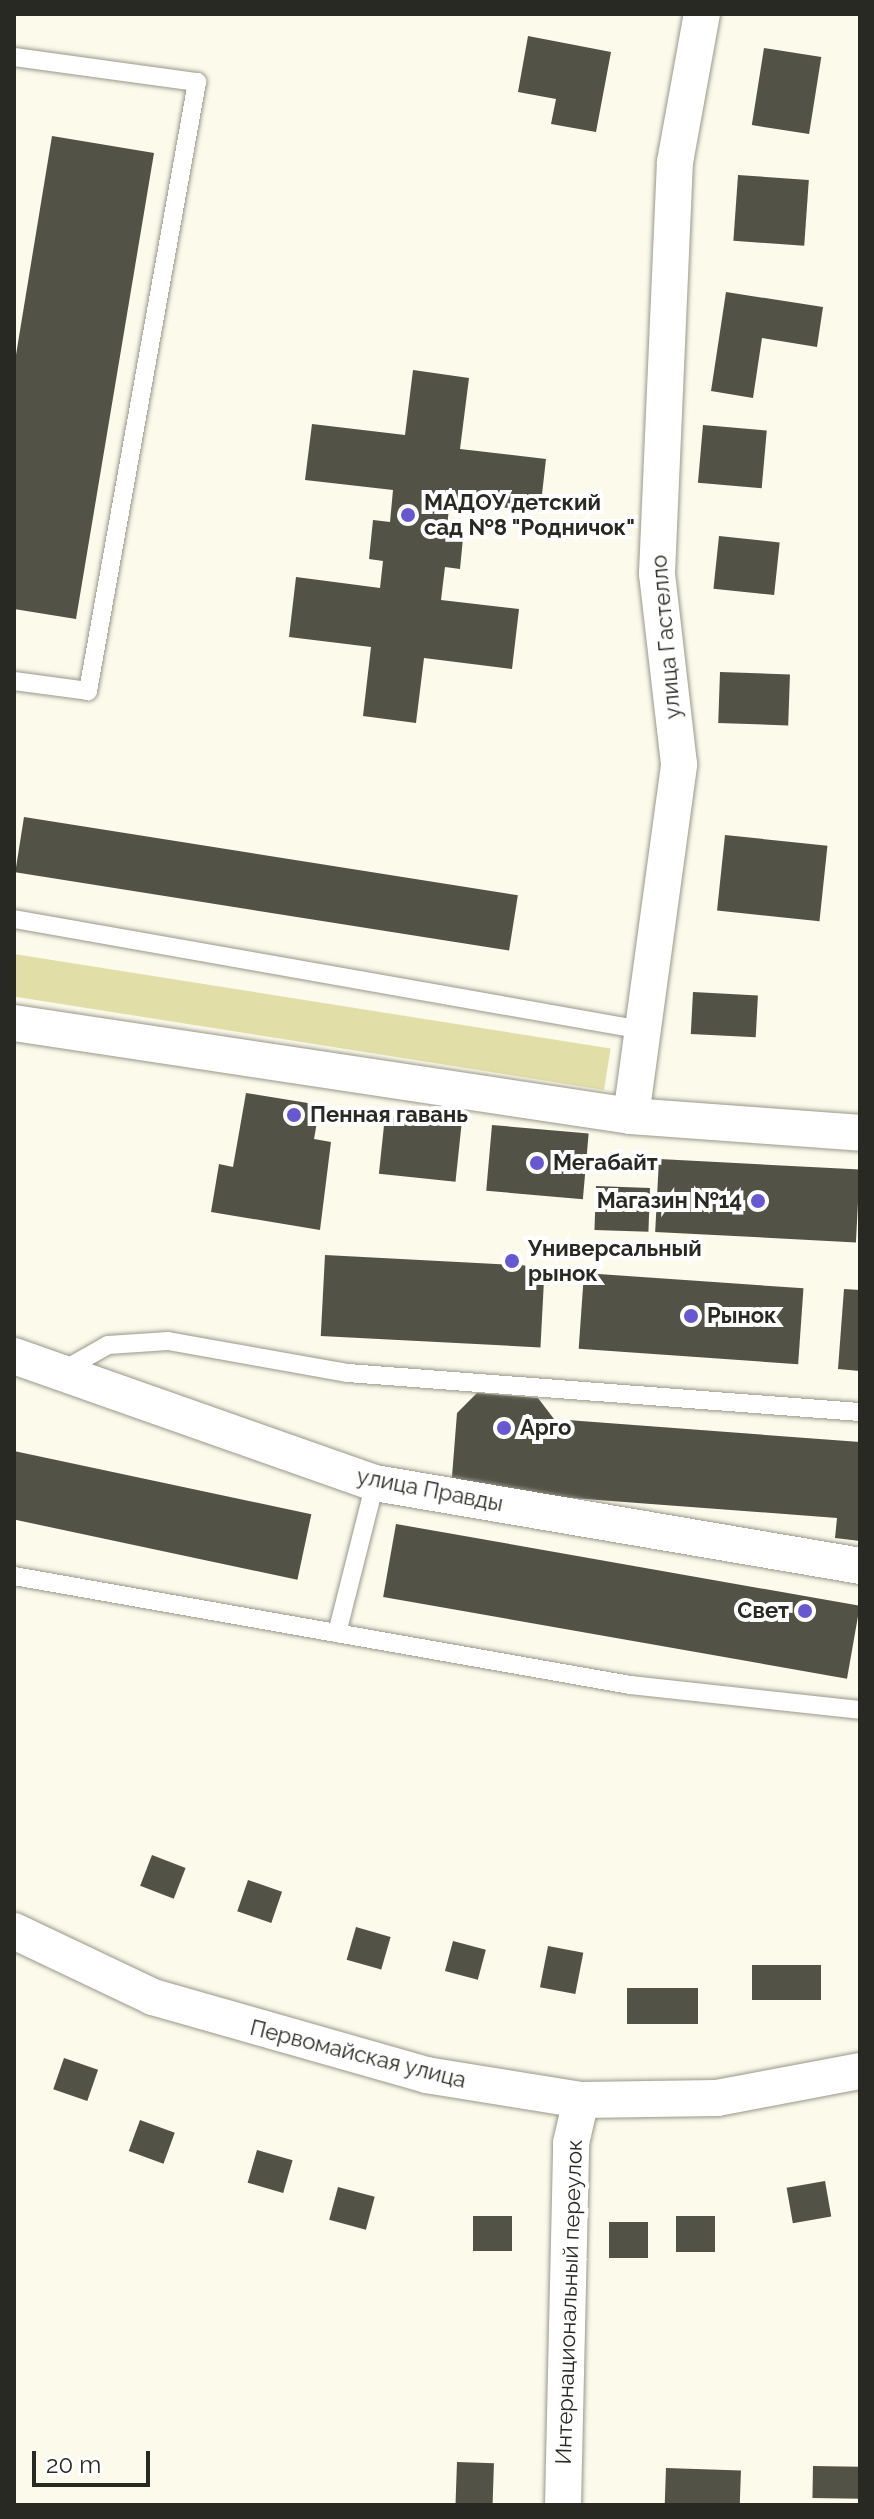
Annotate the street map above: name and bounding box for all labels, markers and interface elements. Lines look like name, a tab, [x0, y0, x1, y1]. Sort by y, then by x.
place label: МАДОУ детский сад №8 "Родничок"	[424, 489, 635, 540]
marker: МАДОУ детский сад №8 "Родничок"	[399, 506, 417, 524]
street label: улица Гастелло	[646, 554, 686, 720]
place label: Пенная гавань	[310, 1102, 468, 1128]
marker: Пенная гавань	[285, 1106, 303, 1124]
place label: Мегабайт	[553, 1150, 658, 1176]
marker: Мегабайт	[528, 1154, 546, 1172]
place label: Магазин №14	[597, 1188, 742, 1214]
marker: Магазин №14	[749, 1192, 767, 1210]
place label: Универсальный рынок	[528, 1235, 702, 1286]
marker: Универсальный рынок	[503, 1252, 521, 1270]
place label: Рынок	[707, 1303, 777, 1329]
marker: Рынок	[682, 1307, 700, 1325]
place label: Арго	[520, 1415, 571, 1441]
marker: Арго	[495, 1419, 513, 1437]
street label: улица Правды	[355, 1463, 505, 1517]
place label: Свет	[737, 1598, 789, 1624]
marker: Свет	[796, 1602, 814, 1620]
street label: Первомайская улица	[247, 2014, 469, 2094]
street label: Интернациональный переулок	[550, 2139, 588, 2465]
scale bar	[36, 2435, 154, 2485]
text: 20 m	[46, 2450, 101, 2479]

